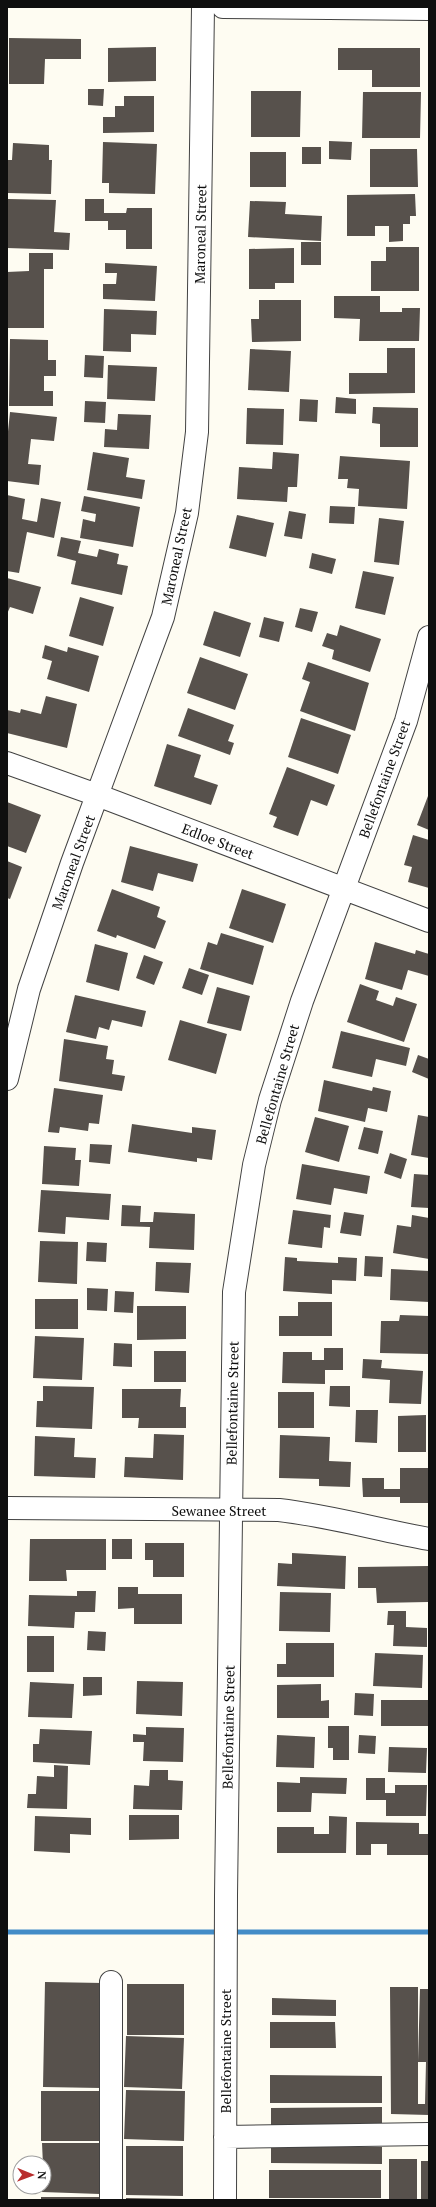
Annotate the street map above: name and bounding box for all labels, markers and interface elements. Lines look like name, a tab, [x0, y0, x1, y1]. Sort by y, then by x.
street label: Maroneal Street	[190, 183, 210, 284]
street label: Maroneal Street	[156, 504, 196, 607]
street label: Bellefontaine Street	[354, 717, 414, 841]
street label: Maroneal Street	[47, 811, 99, 912]
street label: Edloe Street	[179, 819, 257, 864]
street label: Bellefontaine Street	[251, 1021, 303, 1146]
street label: Bellefontaine Street	[221, 1340, 243, 1465]
street label: Sewanee Street	[172, 1501, 267, 1520]
street label: Bellefontaine Street	[217, 1664, 239, 1789]
street label: Bellefontaine Street	[216, 1988, 235, 2113]
north arrow	[12, 2155, 52, 2195]
text: N	[35, 2171, 49, 2180]

